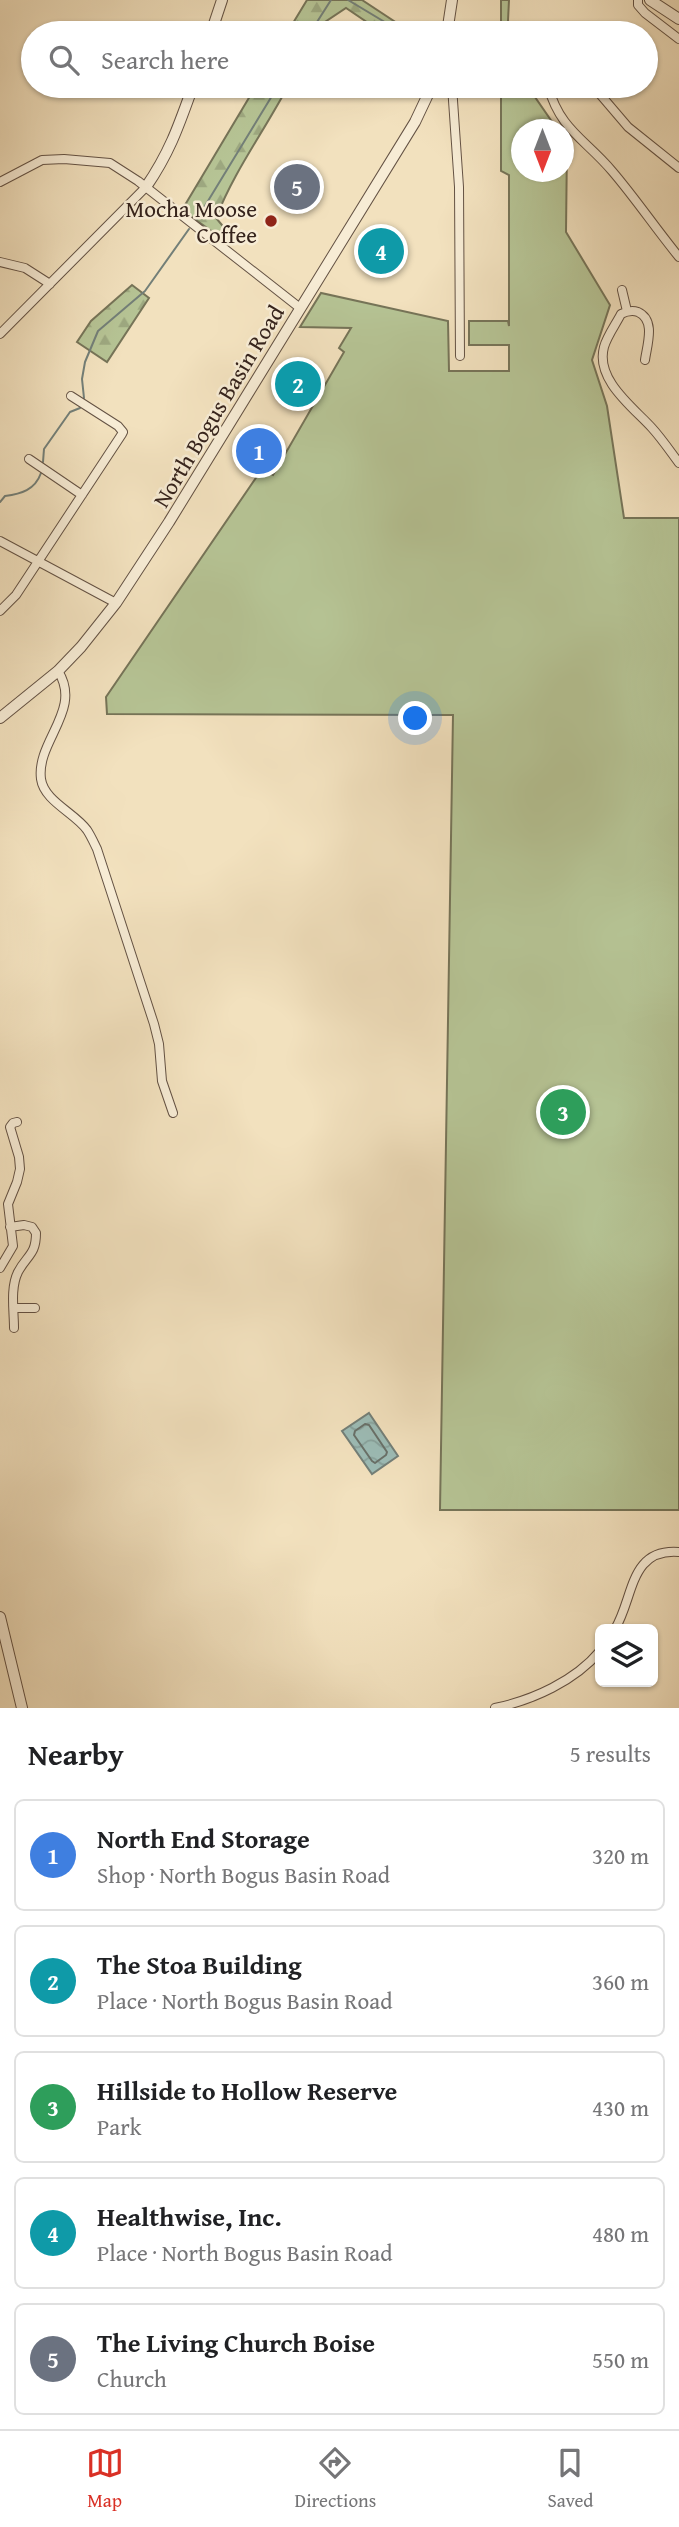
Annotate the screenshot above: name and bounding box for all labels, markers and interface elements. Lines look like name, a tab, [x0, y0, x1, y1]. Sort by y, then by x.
search box	[21, 21, 658, 98]
text: Search here	[101, 40, 229, 79]
icon: search	[45, 41, 83, 79]
north arrow	[511, 119, 574, 182]
pin: 5	[274, 161, 320, 213]
place label: Mocha Moose Coffee	[125, 192, 257, 251]
marker: Mocha Moose Coffee	[263, 213, 279, 229]
pin: 4	[358, 225, 404, 277]
street label: North Bogus Basin Road	[144, 298, 292, 513]
pin: 2	[275, 358, 321, 410]
pin: 1	[236, 425, 282, 477]
your location	[398, 701, 432, 735]
pin: 3	[540, 1086, 586, 1138]
map controls	[595, 1624, 658, 1687]
button: layers	[595, 1624, 658, 1687]
text: Nearby	[28, 1732, 124, 1776]
text: 5 results	[570, 1737, 651, 1770]
text: North End Storage	[97, 1819, 310, 1858]
text: 1	[47, 1839, 59, 1872]
text: 320 m	[592, 1839, 649, 1872]
text: Shop · North Bogus Basin Road	[97, 1858, 390, 1891]
text: The Stoa Building	[97, 1945, 302, 1984]
text: 2	[47, 1965, 59, 1998]
text: 360 m	[592, 1965, 649, 1998]
text: Place · North Bogus Basin Road	[97, 1984, 392, 2017]
text: Hillside to Hollow Reserve	[97, 2071, 397, 2110]
text: 3	[47, 2091, 59, 2124]
text: 430 m	[592, 2091, 649, 2124]
text: Park	[97, 2110, 141, 2143]
text: Healthwise, Inc.	[97, 2197, 282, 2236]
text: 4	[47, 2217, 59, 2250]
text: 480 m	[592, 2217, 649, 2250]
text: Place · North Bogus Basin Road	[97, 2236, 392, 2269]
text: The Living Church Boise	[97, 2323, 375, 2362]
text: 5	[47, 2343, 59, 2376]
text: 550 m	[592, 2343, 649, 2376]
text: Church	[97, 2362, 167, 2395]
tab: Map	[86, 2444, 124, 2514]
tab: Directions	[295, 2444, 376, 2514]
tab: Saved	[547, 2444, 593, 2514]

